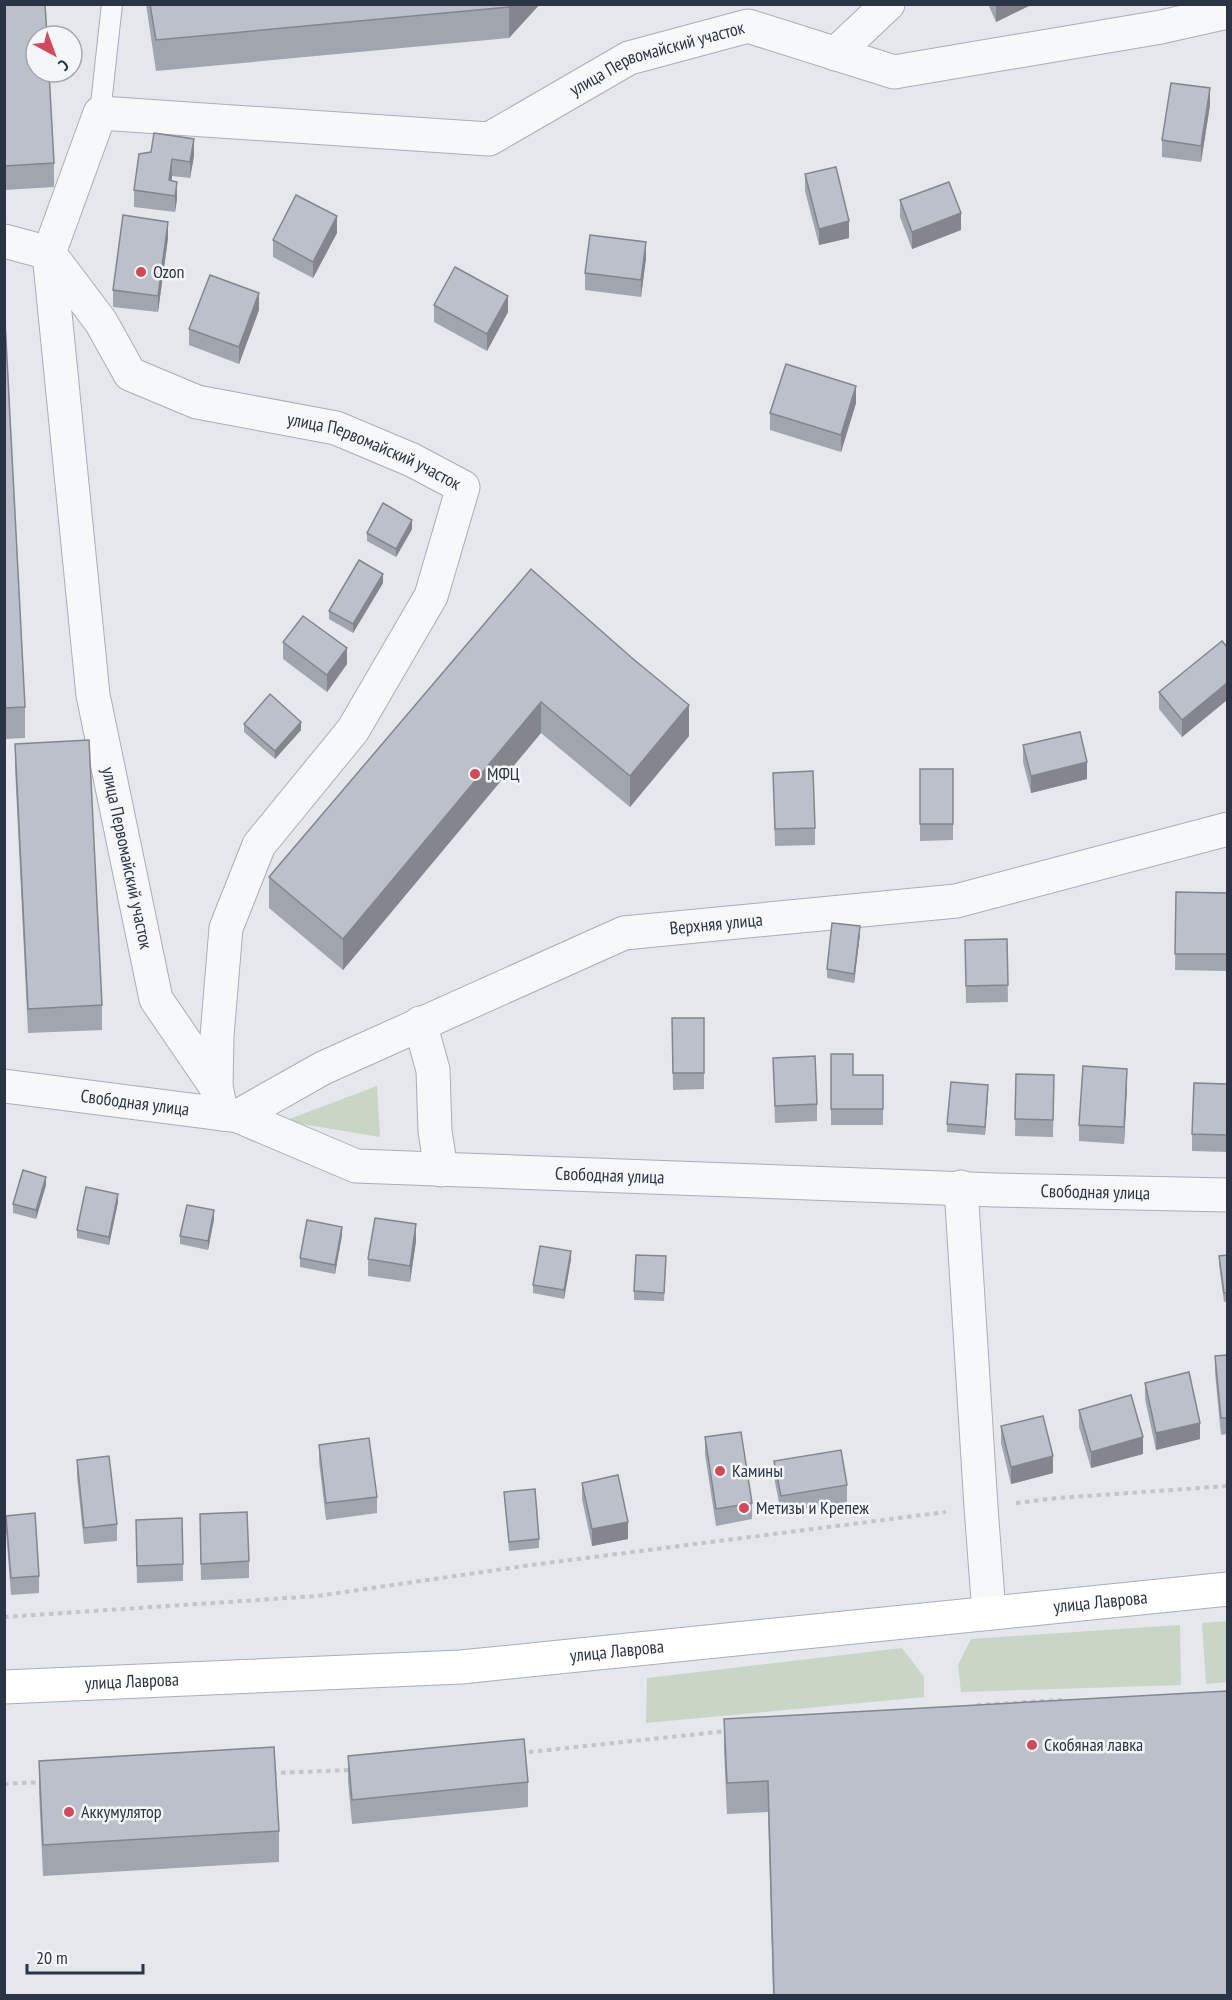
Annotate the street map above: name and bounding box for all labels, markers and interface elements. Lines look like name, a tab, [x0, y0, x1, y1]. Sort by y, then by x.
street label: улица Первомайский участок	[565, 15, 747, 101]
north arrow	[24, 24, 84, 84]
text: С	[54, 55, 73, 76]
place label: Ozon	[153, 260, 185, 283]
marker: Ozon	[134, 265, 148, 279]
street label: улица Первомайский участок	[285, 407, 465, 495]
place label: МФЦ	[487, 762, 520, 785]
street label: улица Первомайский участок	[97, 765, 158, 951]
marker: МФЦ	[468, 767, 482, 781]
street label: Верхняя улица	[668, 908, 764, 940]
street label: Свободная улица	[79, 1084, 191, 1121]
street label: Свободная улица	[555, 1161, 665, 1189]
street label: Свободная улица	[1041, 1179, 1150, 1204]
place label: Камины	[732, 1459, 783, 1482]
marker: Камины	[713, 1464, 727, 1478]
place label: Метизы и Крепеж	[756, 1496, 869, 1519]
marker: Метизы и Крепеж	[737, 1501, 751, 1515]
street label: улица Лаврова	[1052, 1585, 1148, 1618]
street label: улица Лаврова	[569, 1634, 665, 1667]
street label: улица Лаврова	[84, 1667, 180, 1694]
place label: Скобяная лавка	[1044, 1733, 1143, 1756]
marker: Скобяная лавка	[1025, 1738, 1039, 1752]
place label: Аккумулятор	[81, 1800, 162, 1823]
marker: Аккумулятор	[62, 1805, 76, 1819]
scale bar	[27, 1937, 142, 1975]
text: 20 m	[36, 1946, 68, 1969]

